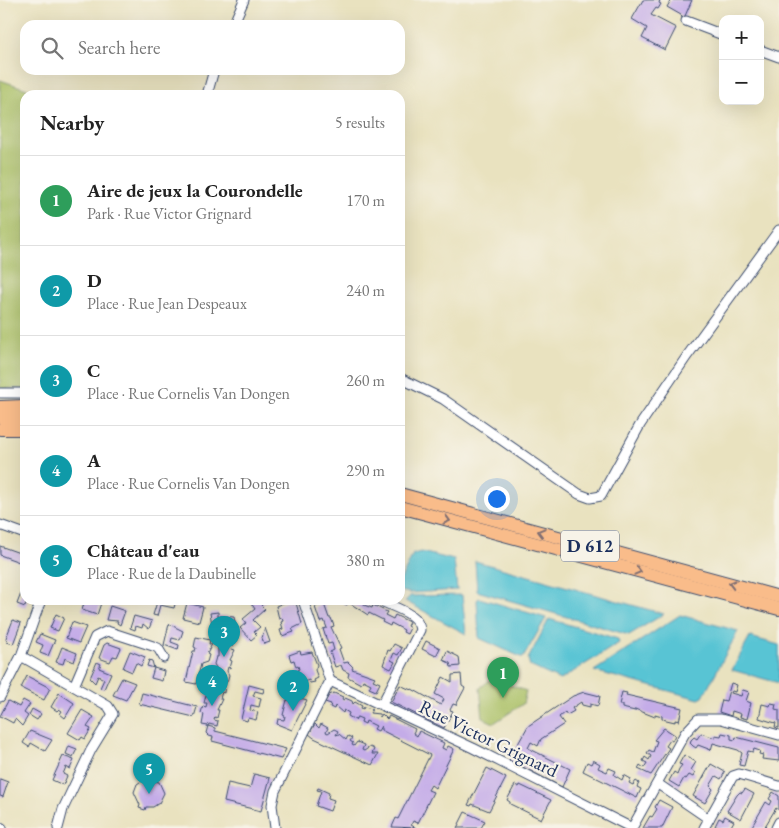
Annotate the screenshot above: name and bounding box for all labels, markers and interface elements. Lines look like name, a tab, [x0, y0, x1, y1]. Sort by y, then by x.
map controls	[719, 15, 764, 105]
button: +	[719, 15, 764, 60]
search box	[20, 20, 405, 75]
icon: search	[38, 34, 66, 62]
text: Search here	[78, 35, 160, 60]
button: −	[719, 60, 764, 105]
text: Nearby	[40, 109, 104, 136]
text: 5 results	[335, 112, 385, 133]
text: Aire de jeux la Courondelle	[87, 178, 303, 203]
text: 1	[52, 190, 60, 211]
text: 170 m	[346, 190, 385, 211]
text: Park · Rue Victor Grignard	[87, 203, 252, 224]
text: D	[87, 268, 102, 293]
text: 2	[52, 280, 60, 301]
text: 240 m	[346, 280, 385, 301]
text: Place · Rue Jean Despeaux	[87, 293, 247, 314]
text: C	[87, 358, 100, 383]
text: 3	[52, 370, 60, 391]
text: 260 m	[346, 370, 385, 391]
text: Place · Rue Cornelis Van Dongen	[87, 383, 290, 404]
text: A	[87, 448, 101, 473]
text: 4	[52, 460, 60, 481]
text: 290 m	[346, 460, 385, 481]
text: Place · Rue Cornelis Van Dongen	[87, 473, 290, 494]
your location	[484, 486, 510, 512]
one-way arrow	[443, 514, 451, 524]
one-way arrow	[538, 528, 546, 538]
road number: D 612	[561, 530, 619, 562]
text: Château d'eau	[87, 538, 199, 563]
text: 5	[52, 550, 60, 571]
text: 380 m	[346, 550, 385, 571]
text: Place · Rue de la Daubinelle	[87, 563, 256, 584]
one-way arrow	[633, 565, 642, 576]
one-way arrow	[727, 579, 736, 590]
pin: 3	[208, 616, 240, 657]
pin: 1	[487, 657, 519, 698]
pin: 4	[196, 665, 228, 706]
pin: 2	[277, 670, 309, 711]
street label: Rue Victor Grignard	[415, 694, 563, 783]
pin: 5	[133, 753, 165, 794]

